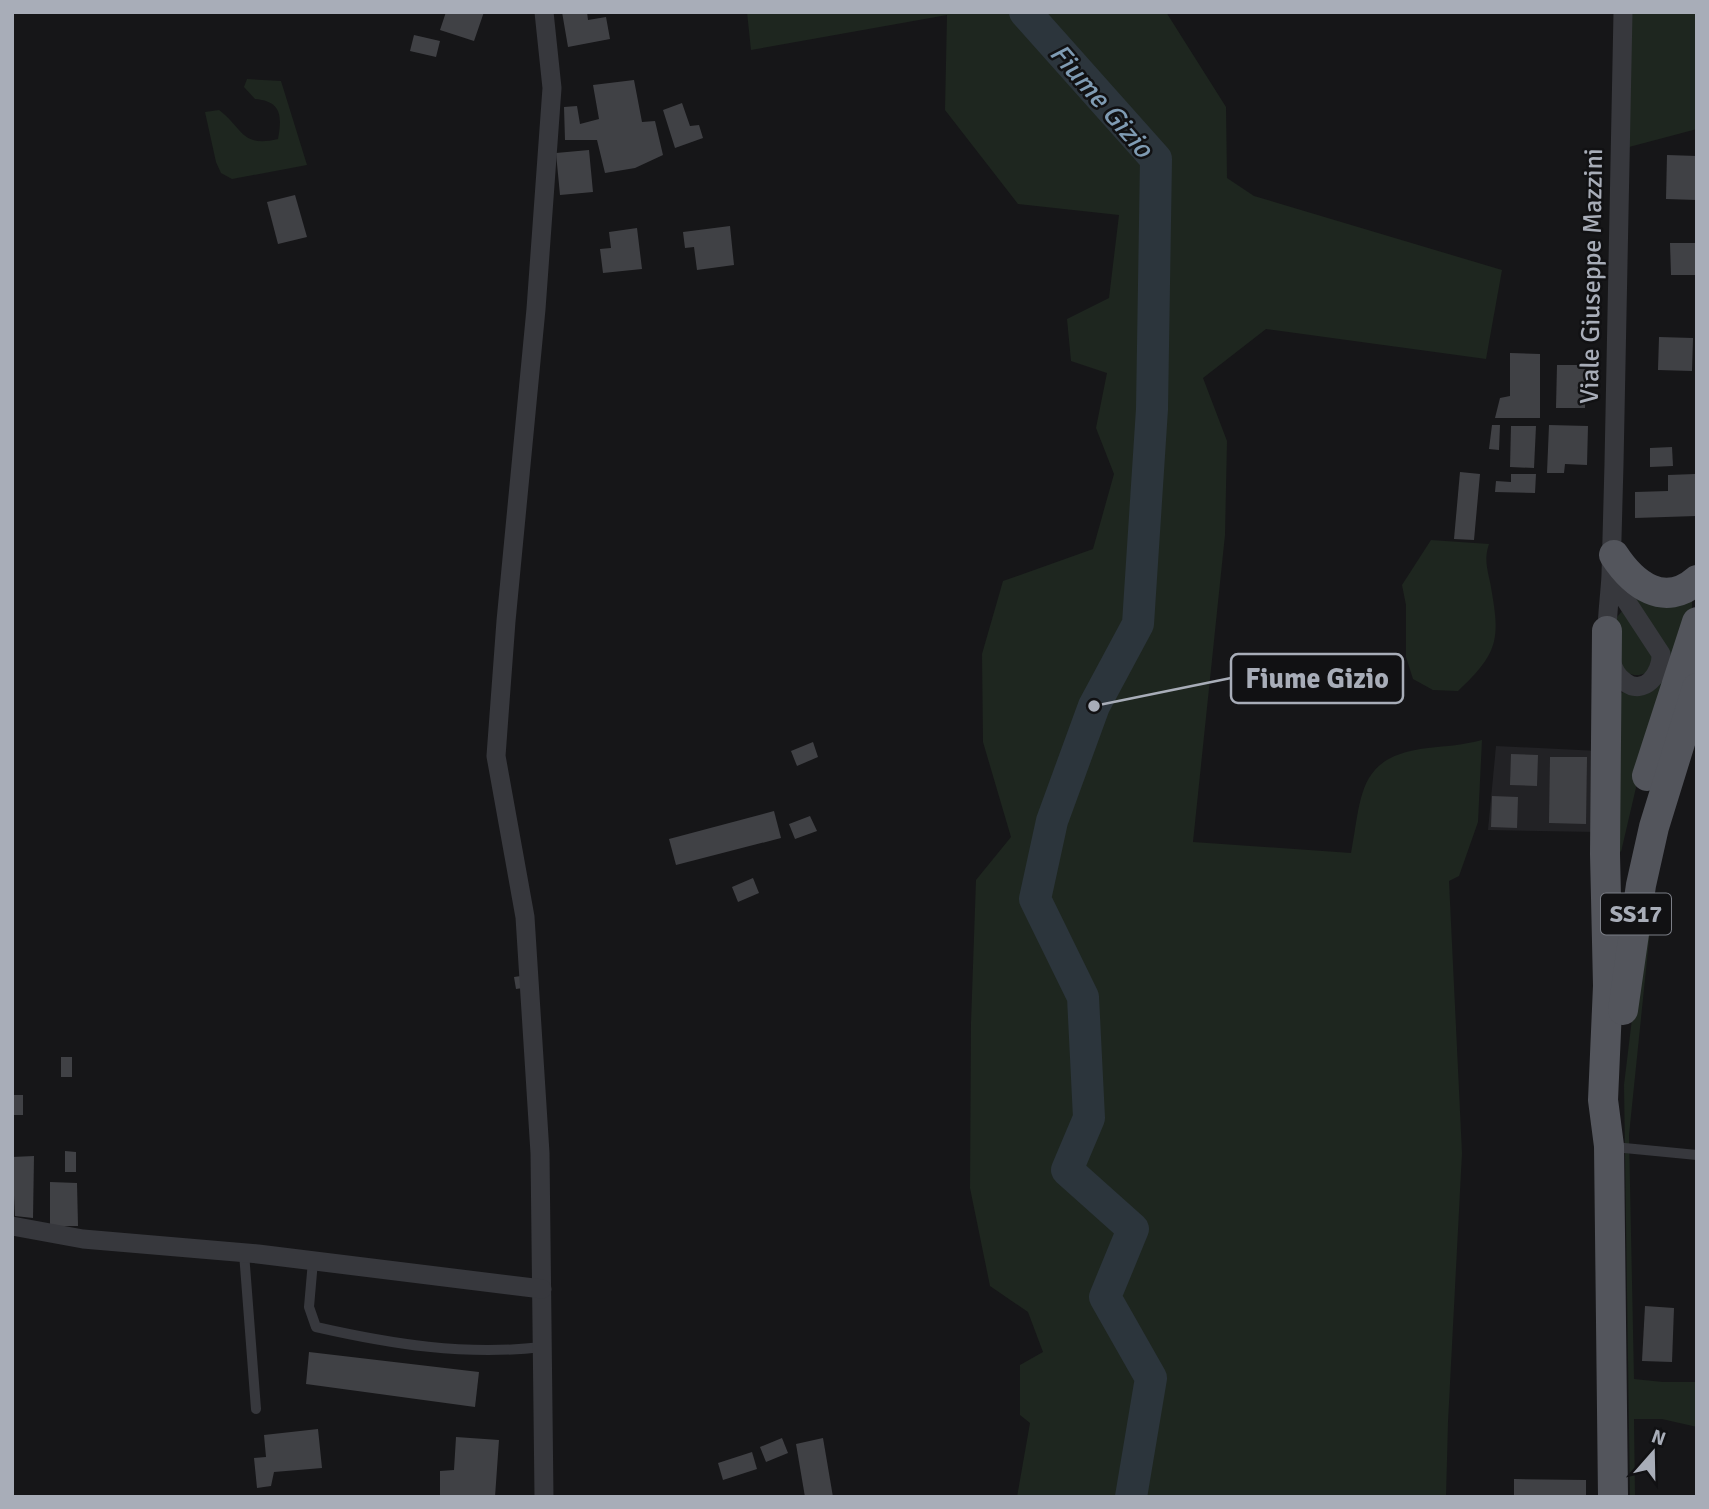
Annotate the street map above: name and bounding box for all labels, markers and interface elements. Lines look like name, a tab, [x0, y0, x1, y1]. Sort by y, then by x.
water label: Fiume Gizio	[1042, 37, 1161, 166]
street label: Viale Giuseppe Mazzini	[1574, 148, 1610, 404]
callout: Fiume Gizio	[1231, 654, 1403, 703]
text: Fiume Gizio	[1245, 662, 1389, 696]
road number: SS17	[1601, 894, 1671, 934]
north arrow	[1618, 1418, 1688, 1488]
text: N	[1648, 1424, 1669, 1452]

